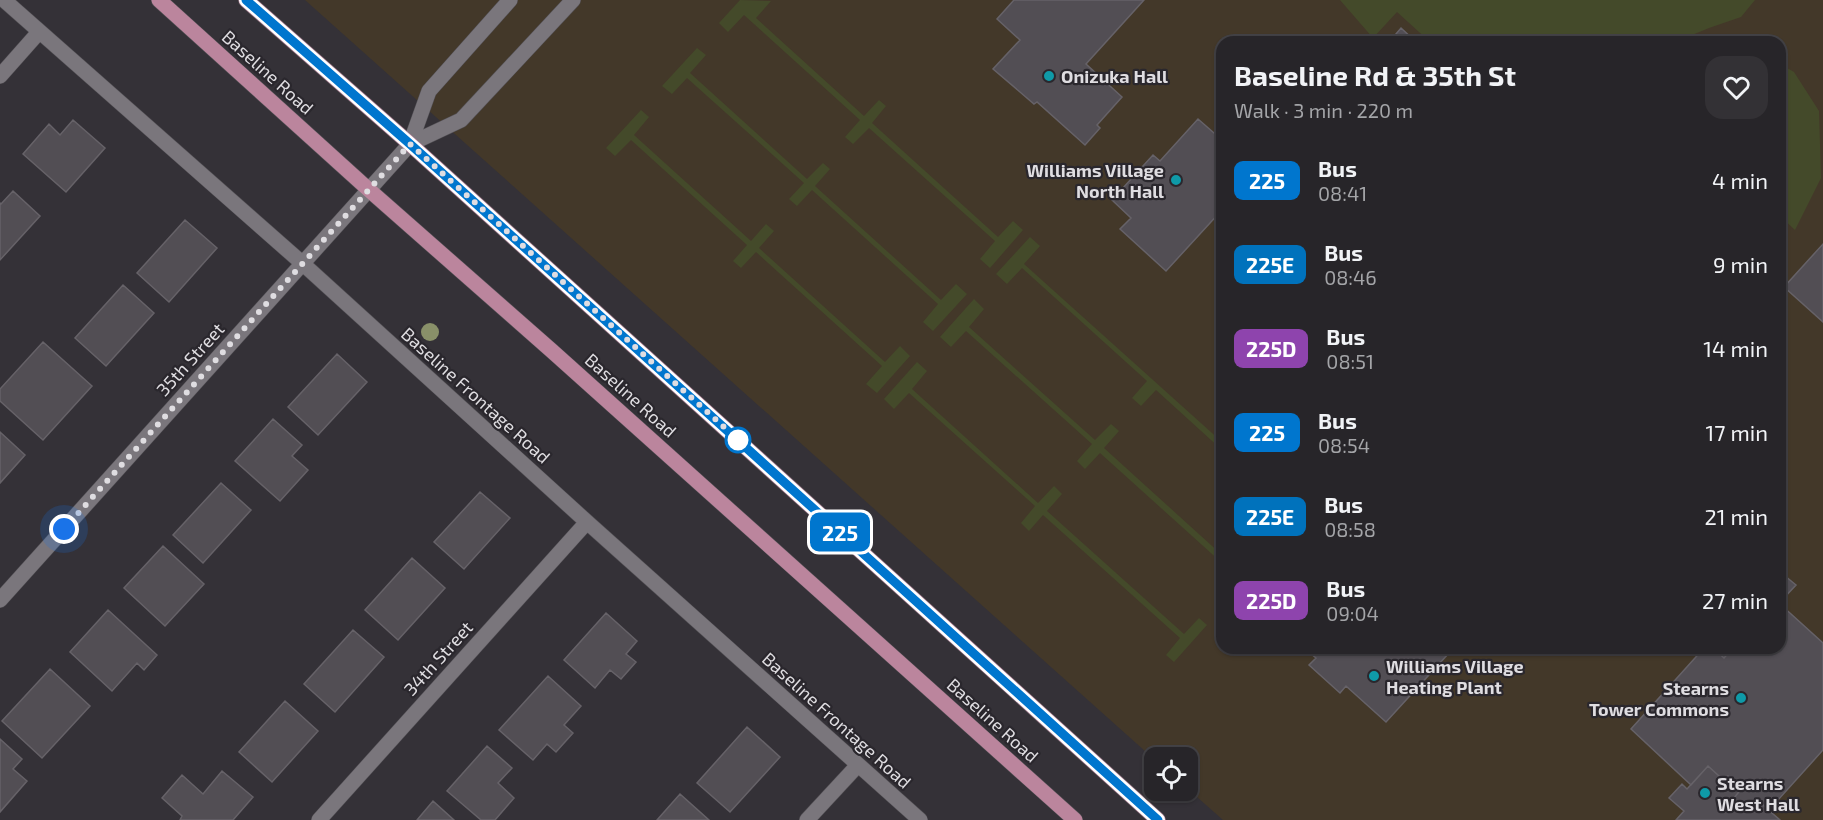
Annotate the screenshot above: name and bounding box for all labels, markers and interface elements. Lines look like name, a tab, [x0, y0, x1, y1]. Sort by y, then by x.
street label: Baseline Road	[218, 25, 318, 119]
button: heart	[1705, 56, 1768, 119]
text: Baseline Rd & 35th St	[1234, 58, 1516, 92]
place label: Onizuka Hall	[1061, 65, 1168, 87]
marker: Onizuka Hall	[1042, 69, 1056, 83]
text: Walk · 3 min · 220 m	[1234, 98, 1413, 122]
text: Bus	[1318, 155, 1357, 181]
place label: Williams Village North Hall	[1026, 159, 1164, 202]
text: 4 min	[1712, 167, 1768, 193]
text: 225	[1249, 168, 1285, 193]
marker: Williams Village North Hall	[1169, 173, 1183, 187]
text: 08:41	[1318, 181, 1367, 205]
text: Bus	[1324, 239, 1363, 265]
text: 9 min	[1713, 251, 1768, 277]
text: 225E	[1246, 252, 1294, 277]
text: 08:46	[1324, 265, 1377, 289]
street label: 35th Street	[151, 318, 229, 400]
street label: Baseline Frontage Road	[397, 322, 555, 468]
text: Bus	[1326, 323, 1365, 349]
text: 14 min	[1703, 335, 1768, 361]
text: 225D	[1246, 336, 1296, 361]
street label: Baseline Road	[581, 348, 681, 442]
text: 08:51	[1326, 349, 1374, 373]
text: Bus	[1318, 407, 1357, 433]
text: 17 min	[1706, 419, 1768, 445]
text: 225	[1249, 420, 1285, 445]
unlabelled marker	[725, 427, 751, 453]
text: 08:54	[1318, 433, 1370, 457]
text: Bus	[1324, 491, 1363, 517]
text: 21 min	[1704, 503, 1768, 529]
text: 225E	[1246, 504, 1294, 529]
line badge: 225	[806, 512, 874, 552]
your location	[49, 514, 79, 544]
text: 08:58	[1324, 517, 1376, 541]
text: 225	[822, 520, 858, 545]
text: Bus	[1326, 575, 1365, 601]
text: 27 min	[1702, 587, 1768, 613]
text: 225D	[1246, 588, 1296, 613]
text: 09:04	[1326, 601, 1379, 625]
street label: 34th Street	[399, 616, 477, 700]
street label: Baseline Frontage Road	[758, 647, 916, 793]
place label: Williams Village Heating Plant	[1386, 655, 1524, 698]
marker: Williams Village Heating Plant	[1367, 669, 1381, 683]
street label: Baseline Road	[943, 673, 1043, 767]
place label: Stearns Tower Commons	[1589, 677, 1729, 720]
marker: Stearns Tower Commons	[1734, 691, 1748, 705]
map controls	[1144, 747, 1198, 801]
button: locate	[1144, 747, 1198, 801]
place label: Stearns West Hall	[1717, 772, 1800, 815]
marker: Stearns West Hall	[1698, 786, 1712, 800]

